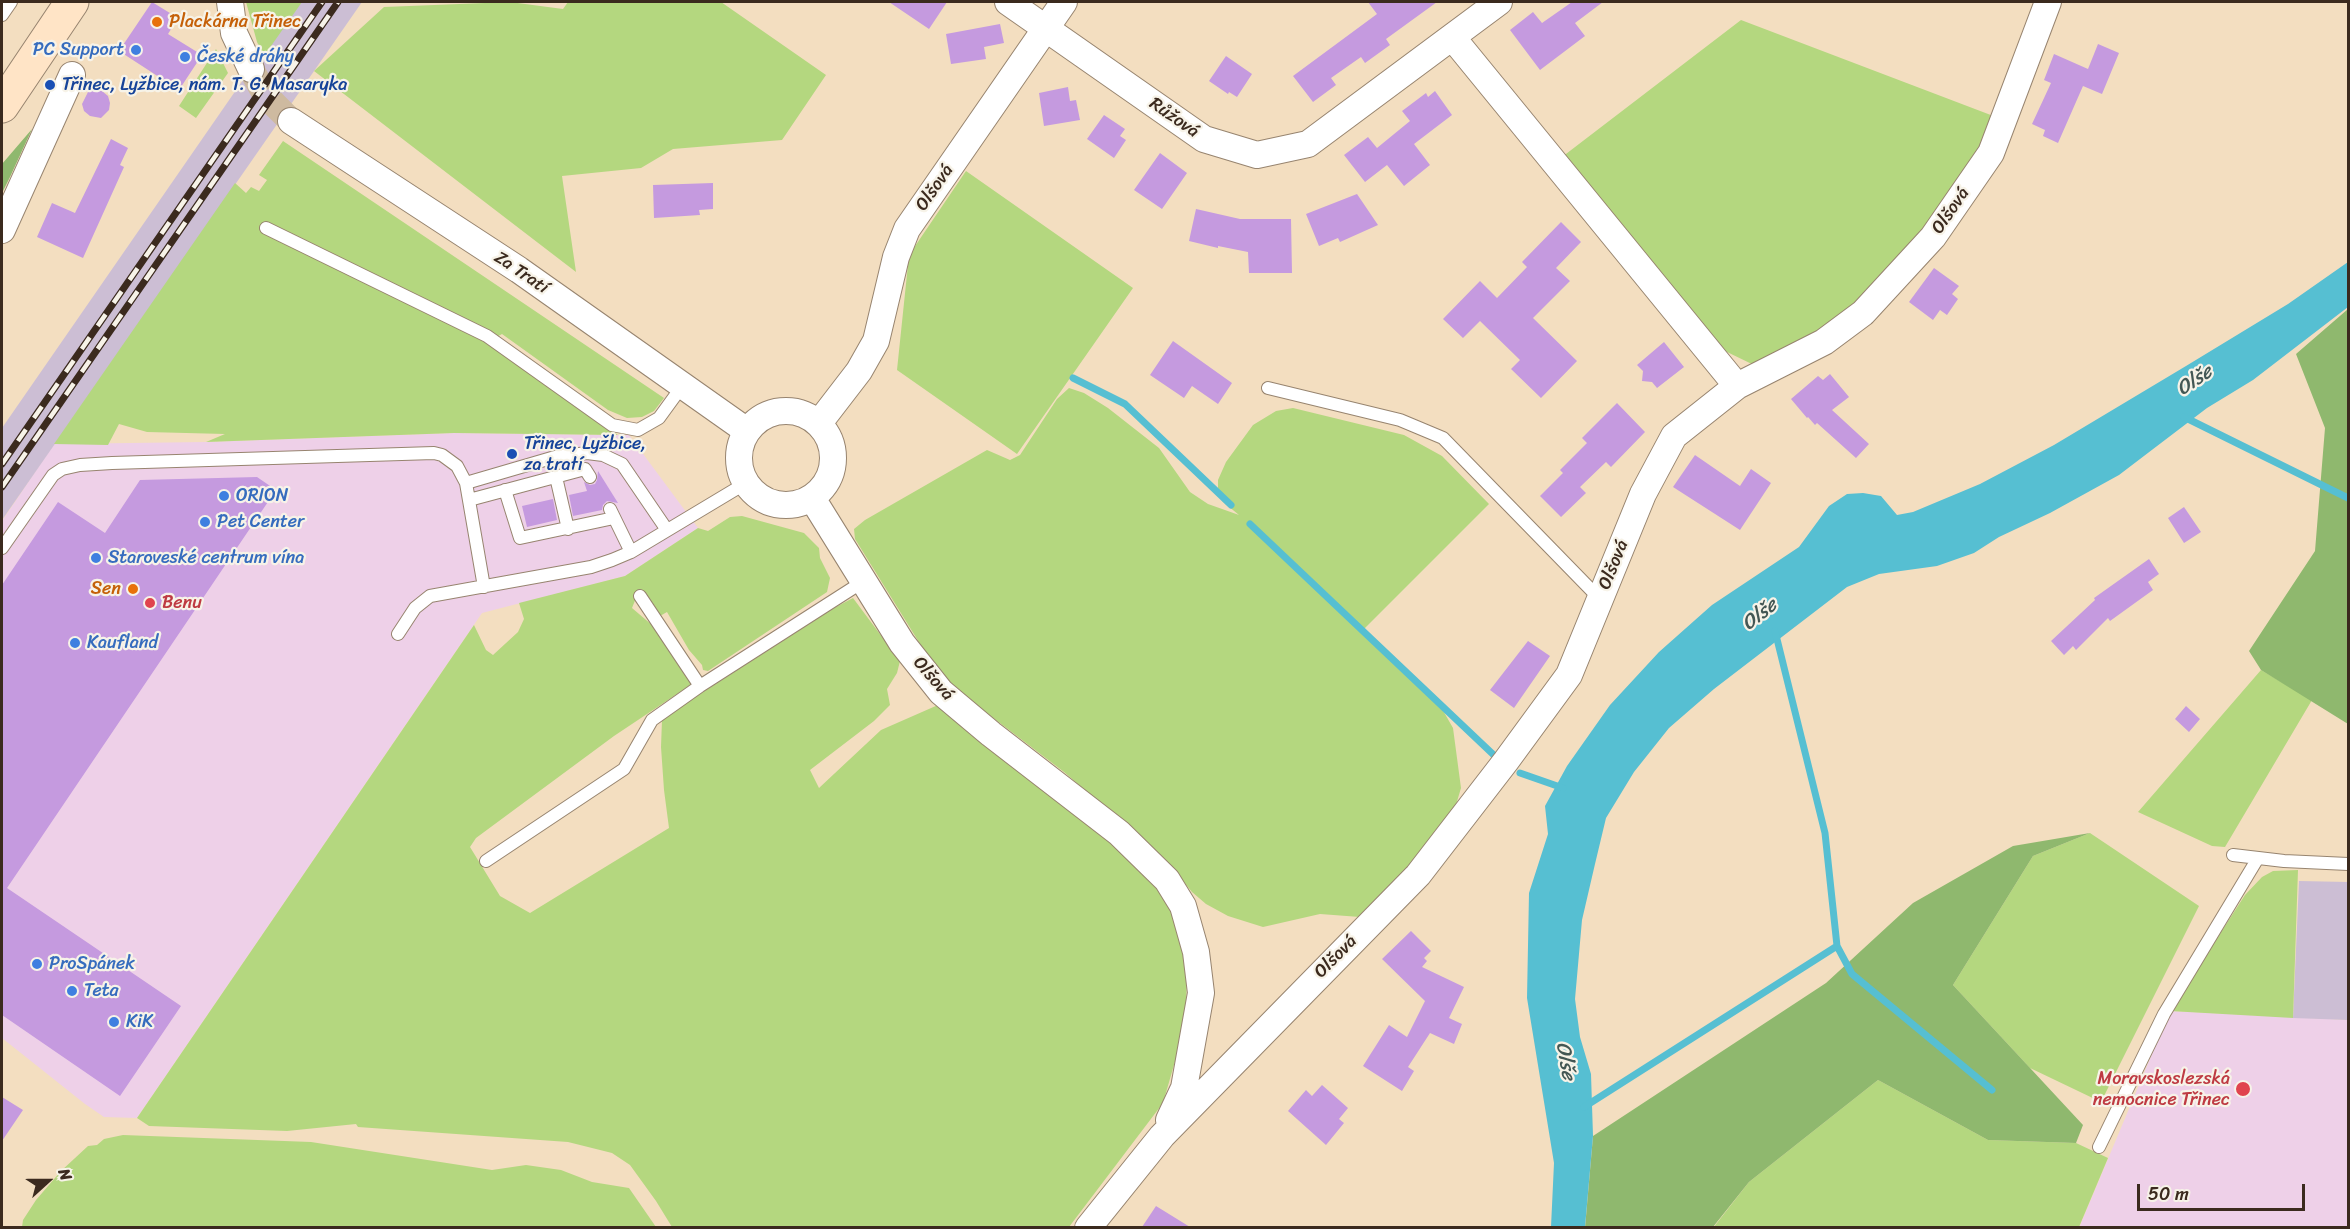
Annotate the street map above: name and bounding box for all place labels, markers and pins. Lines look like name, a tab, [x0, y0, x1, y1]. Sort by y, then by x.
place label: Plackárna Třinec	[169, 11, 301, 33]
marker: Plackárna Třinec	[150, 15, 164, 29]
place label: PC Support	[33, 39, 124, 61]
marker: PC Support	[129, 43, 143, 57]
place label: České dráhy	[197, 46, 294, 68]
marker: České dráhy	[178, 50, 192, 64]
place label: Třinec, Lyžbice, nám. T. G. Masaryka	[62, 74, 347, 96]
marker: Třinec, Lyžbice, nám. T. G. Masaryka	[43, 78, 57, 92]
place label: Třinec, Lyžbice, za tratí	[524, 433, 646, 476]
marker: Třinec, Lyžbice, za tratí	[505, 447, 519, 461]
place label: ORION	[236, 485, 288, 507]
marker: ORION	[217, 489, 231, 503]
place label: Pet Center	[217, 511, 304, 533]
marker: Pet Center	[198, 515, 212, 529]
place label: Staroveské centrum vína	[108, 547, 304, 569]
marker: Staroveské centrum vína	[89, 551, 103, 565]
place label: Sen	[91, 578, 121, 600]
marker: Sen	[126, 582, 140, 596]
place label: Benu	[162, 592, 202, 614]
marker: Benu	[143, 596, 157, 610]
place label: Kaufland	[87, 632, 158, 654]
marker: Kaufland	[68, 636, 82, 650]
place label: ProSpánek	[49, 953, 135, 975]
marker: ProSpánek	[30, 957, 44, 971]
place label: Teta	[84, 980, 119, 1002]
marker: Teta	[65, 984, 79, 998]
place label: KiK	[126, 1011, 153, 1033]
marker: KiK	[107, 1015, 121, 1029]
place label: Moravskoslezská nemocnice Třinec	[2093, 1068, 2230, 1110]
marker: Moravskoslezská nemocnice Třinec	[2234, 1080, 2252, 1098]

